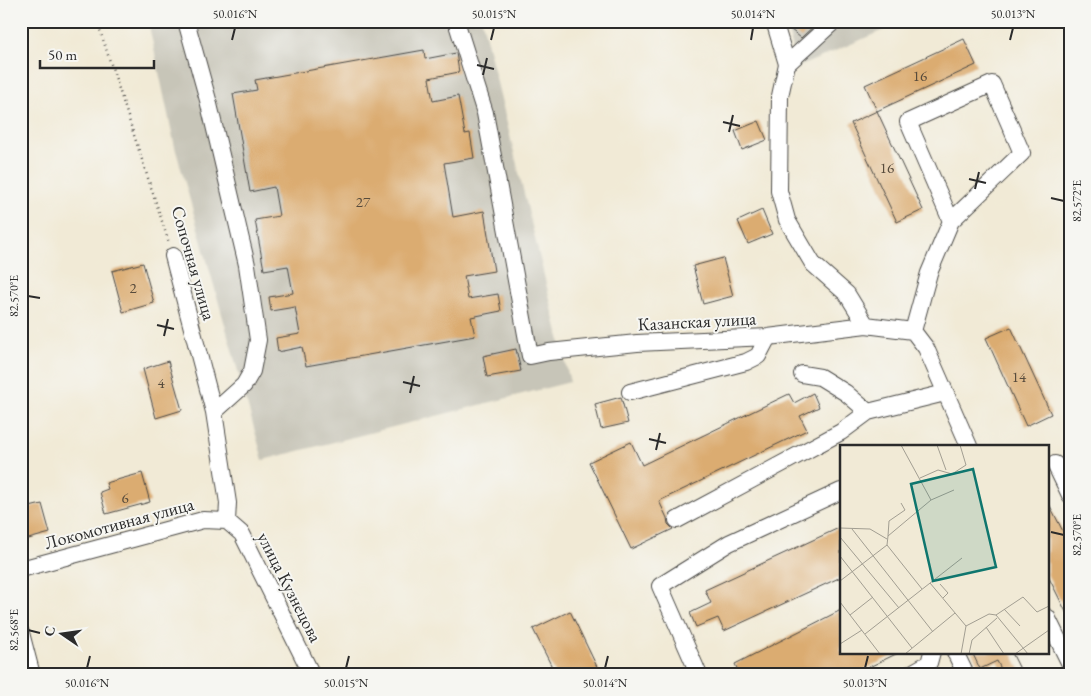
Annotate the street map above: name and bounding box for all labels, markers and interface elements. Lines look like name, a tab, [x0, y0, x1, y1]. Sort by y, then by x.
text: 50.016°N	[213, 6, 258, 22]
text: 50.015°N	[472, 6, 517, 22]
text: 50.014°N	[731, 6, 776, 22]
text: 50.013°N	[991, 6, 1036, 22]
scale bar	[40, 38, 154, 70]
text: 50 m	[48, 45, 77, 64]
house number: 16	[913, 66, 927, 85]
house number: 16	[880, 158, 894, 177]
text: 82.572°E	[1069, 180, 1085, 222]
house number: 27	[356, 192, 371, 211]
street label: Сопочная улица	[167, 203, 222, 324]
text: 82.570°E	[6, 275, 22, 317]
house number: 2	[129, 278, 137, 297]
street label: Казанская улица	[637, 306, 758, 336]
house number: 14	[1012, 367, 1027, 386]
house number: 4	[157, 373, 165, 392]
inset map	[840, 445, 1048, 654]
house number: 6	[121, 488, 129, 507]
street label: Локомотивная улица	[42, 492, 197, 554]
text: 82.570°E	[1069, 514, 1085, 556]
street label: улица Кузнецова	[252, 528, 328, 647]
north arrow	[38, 608, 88, 658]
text: 82.568°E	[6, 609, 22, 651]
text: С	[39, 624, 59, 638]
text: 50.016°N	[65, 675, 110, 691]
text: 50.015°N	[324, 675, 369, 691]
text: 50.014°N	[583, 675, 628, 691]
text: 50.013°N	[843, 675, 888, 691]

